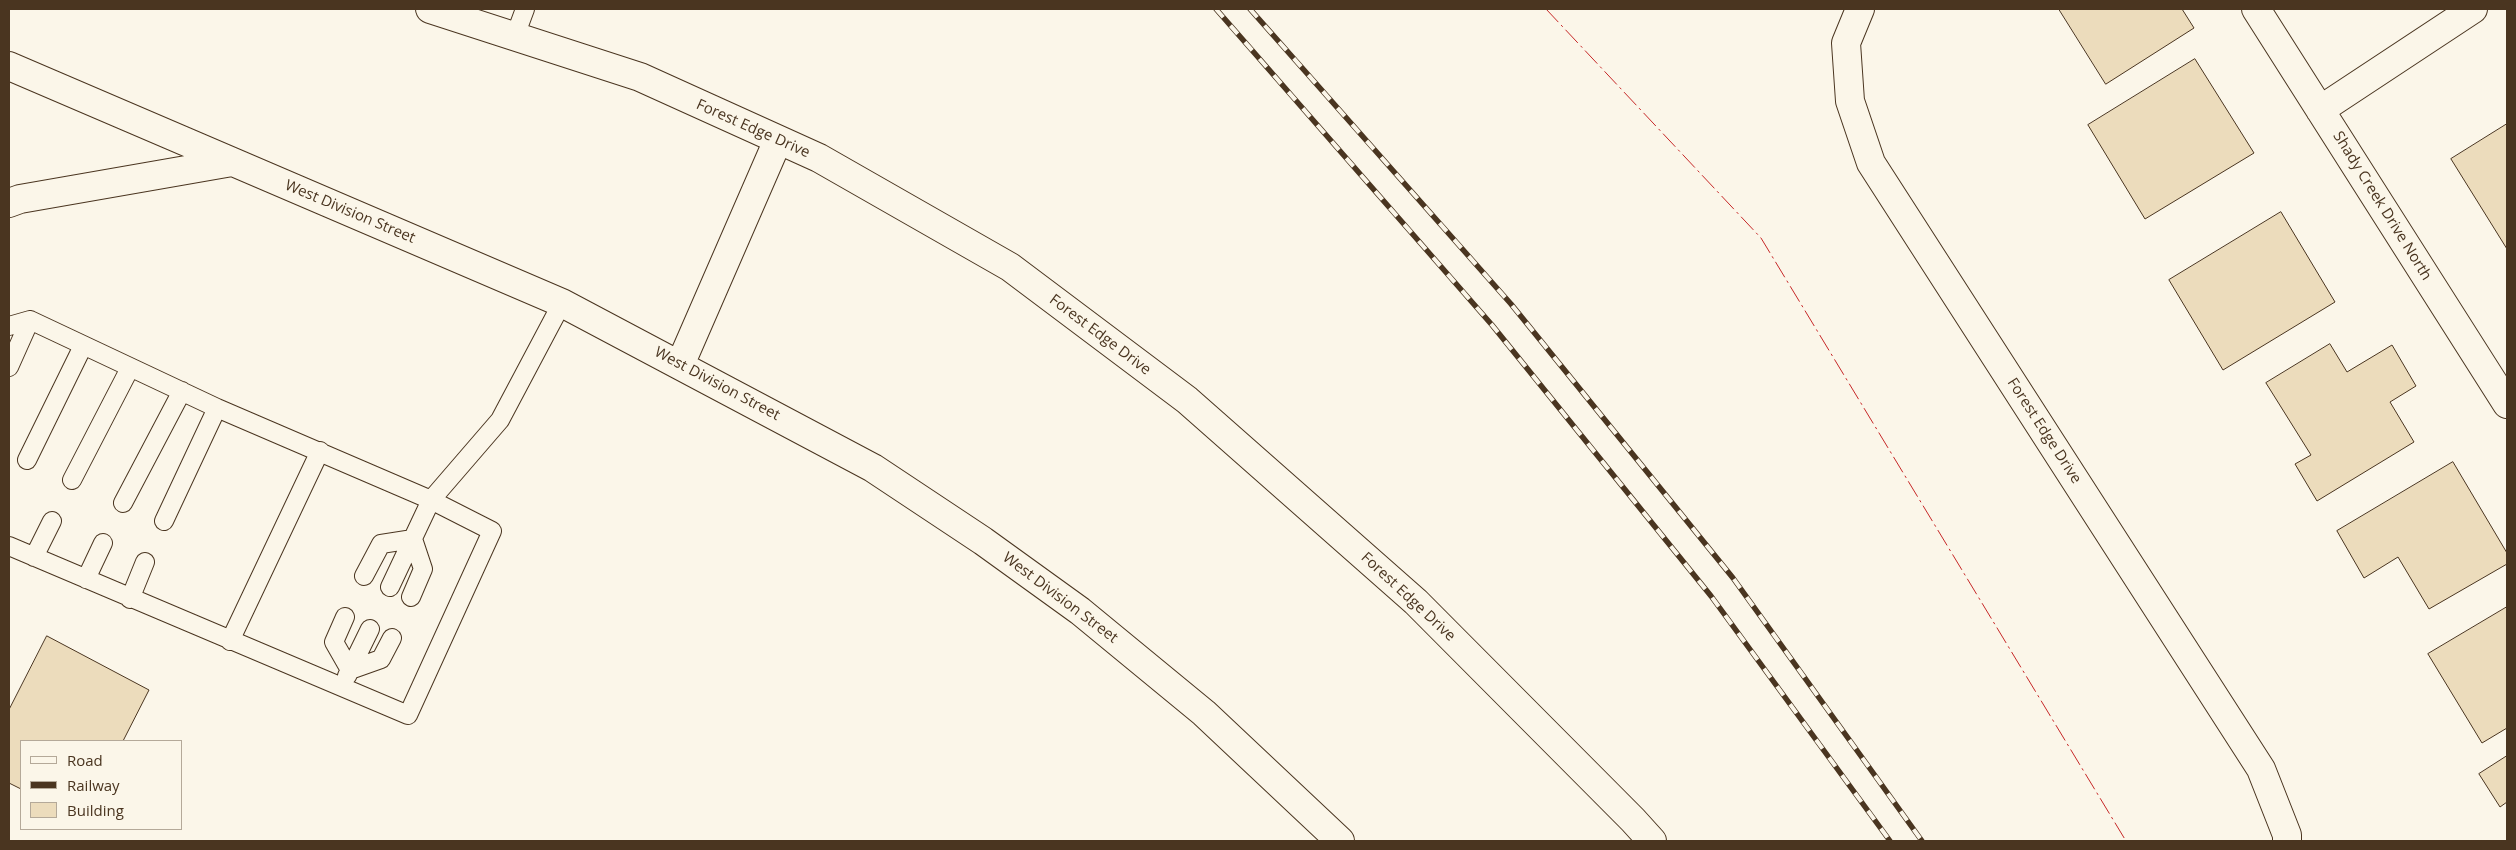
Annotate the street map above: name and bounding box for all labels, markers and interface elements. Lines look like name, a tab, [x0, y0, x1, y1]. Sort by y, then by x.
street label: Forest Edge Drive	[693, 96, 813, 162]
street label: Shady Creek Drive North	[2329, 128, 2435, 284]
street label: West Division Street	[282, 176, 418, 248]
street label: Forest Edge Drive	[1046, 291, 1154, 379]
street label: West Division Street	[651, 343, 783, 425]
street label: Forest Edge Drive	[2003, 375, 2085, 487]
street label: West Division Street	[999, 549, 1121, 647]
street label: Forest Edge Drive	[1357, 549, 1459, 645]
legend	[20, 740, 182, 830]
text: Road	[67, 750, 103, 770]
text: Railway	[67, 775, 120, 795]
text: Building	[67, 800, 124, 820]

